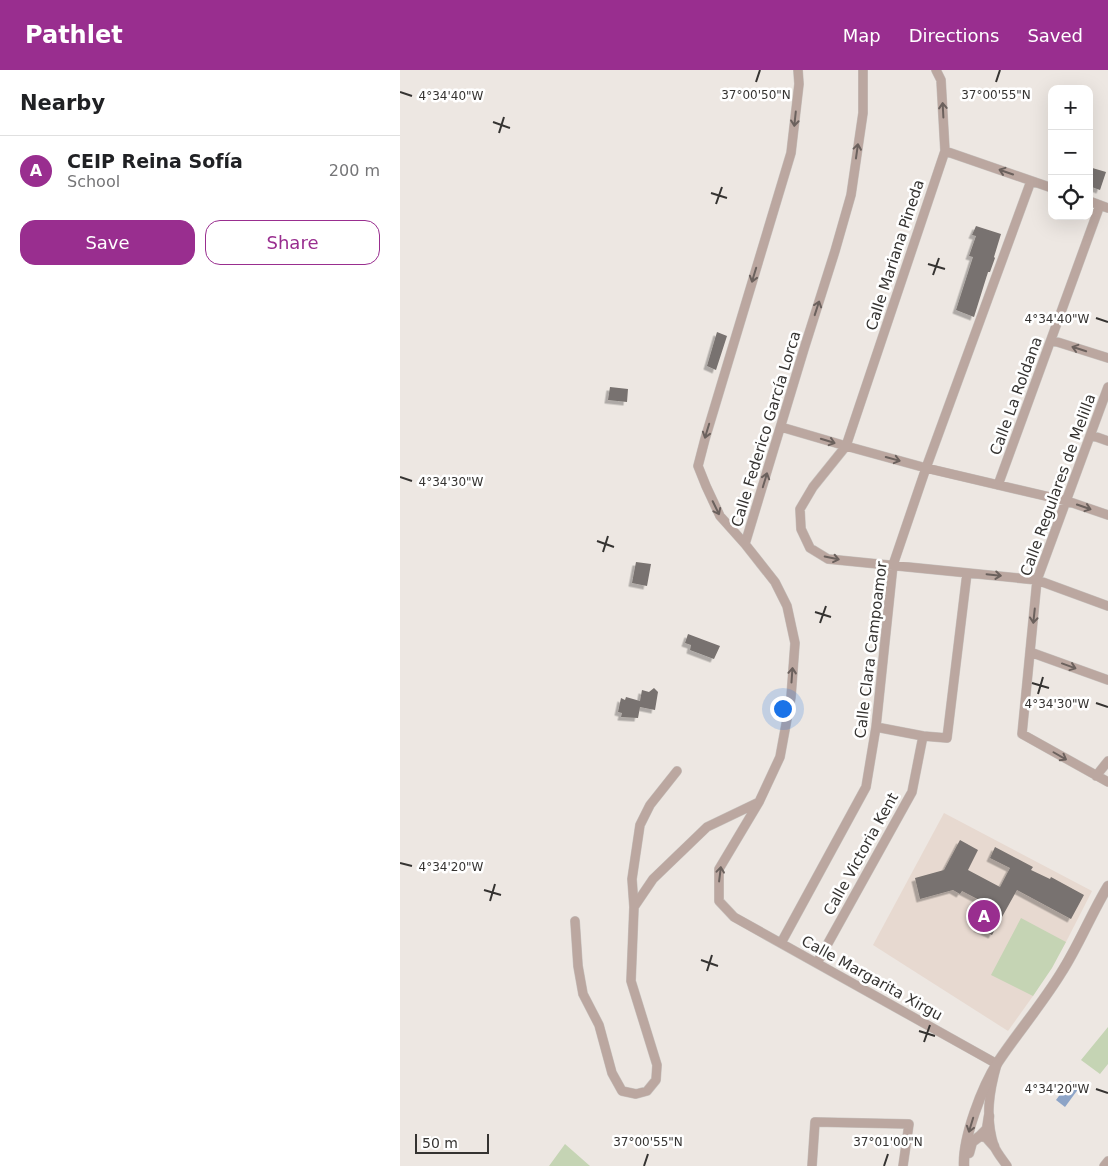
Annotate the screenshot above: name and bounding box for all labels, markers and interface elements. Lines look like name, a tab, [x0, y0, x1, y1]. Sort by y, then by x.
text: Pathlet	[25, 21, 123, 49]
text: Map	[843, 25, 881, 46]
text: Directions	[909, 25, 999, 46]
text: Saved	[1027, 25, 1083, 46]
map controls	[1048, 85, 1093, 220]
button: +	[1048, 85, 1093, 130]
text: 37°00'50"N	[721, 88, 791, 102]
text: 37°00'55"N	[961, 88, 1031, 102]
text: 4°34'40"W	[419, 89, 484, 103]
text: Nearby	[20, 91, 105, 115]
one-way arrow	[938, 102, 947, 118]
one-way arrow	[790, 110, 800, 126]
button: −	[1048, 130, 1093, 175]
one-way arrow	[852, 143, 862, 159]
text: CEIP Reina Sofía	[67, 150, 243, 172]
text: A	[30, 161, 42, 180]
text: 200 m	[329, 161, 380, 180]
one-way arrow	[998, 167, 1014, 176]
text: School	[67, 172, 120, 191]
button: locate	[1048, 175, 1093, 220]
street label: Calle Mariana Pineda	[862, 177, 928, 333]
button: Save	[20, 220, 195, 265]
button: Share	[205, 220, 380, 265]
one-way arrow	[749, 267, 759, 283]
one-way arrow	[813, 301, 822, 316]
text: 4°34'40"W	[1025, 312, 1090, 326]
street label: Calle Federico García Lorca	[728, 329, 804, 529]
street label: Calle La Roldana	[986, 334, 1046, 458]
one-way arrow	[1072, 344, 1088, 354]
street label: Calle Regulares de Melilla	[1017, 391, 1099, 579]
one-way arrow	[702, 422, 712, 438]
one-way arrow	[819, 436, 835, 446]
one-way arrow	[884, 455, 900, 464]
one-way arrow	[761, 473, 771, 489]
text: 4°34'30"W	[419, 475, 484, 489]
one-way arrow	[712, 501, 722, 516]
one-way arrow	[1076, 503, 1092, 512]
one-way arrow	[824, 554, 840, 564]
street label: Calle Clara Campoamor	[851, 560, 891, 739]
one-way arrow	[985, 570, 1001, 580]
one-way arrow	[1029, 607, 1039, 623]
one-way arrow	[1061, 662, 1076, 671]
one-way arrow	[788, 667, 797, 683]
your location	[770, 696, 796, 722]
text: 4°34'30"W	[1025, 697, 1090, 711]
one-way arrow	[1052, 751, 1067, 761]
street label: Calle Victoria Kent	[820, 789, 902, 918]
text: 4°34'20"W	[419, 860, 484, 874]
one-way arrow	[715, 866, 725, 882]
pin: A	[968, 897, 1000, 935]
street label: Calle Margarita Xirgu	[798, 932, 946, 1024]
text: 4°34'20"W	[1025, 1082, 1090, 1096]
one-way arrow	[965, 1116, 975, 1132]
scale bar	[415, 1131, 489, 1154]
text: 50 m	[422, 1135, 458, 1151]
text: 37°00'55"N	[613, 1135, 683, 1149]
text: 37°01'00"N	[853, 1135, 923, 1149]

